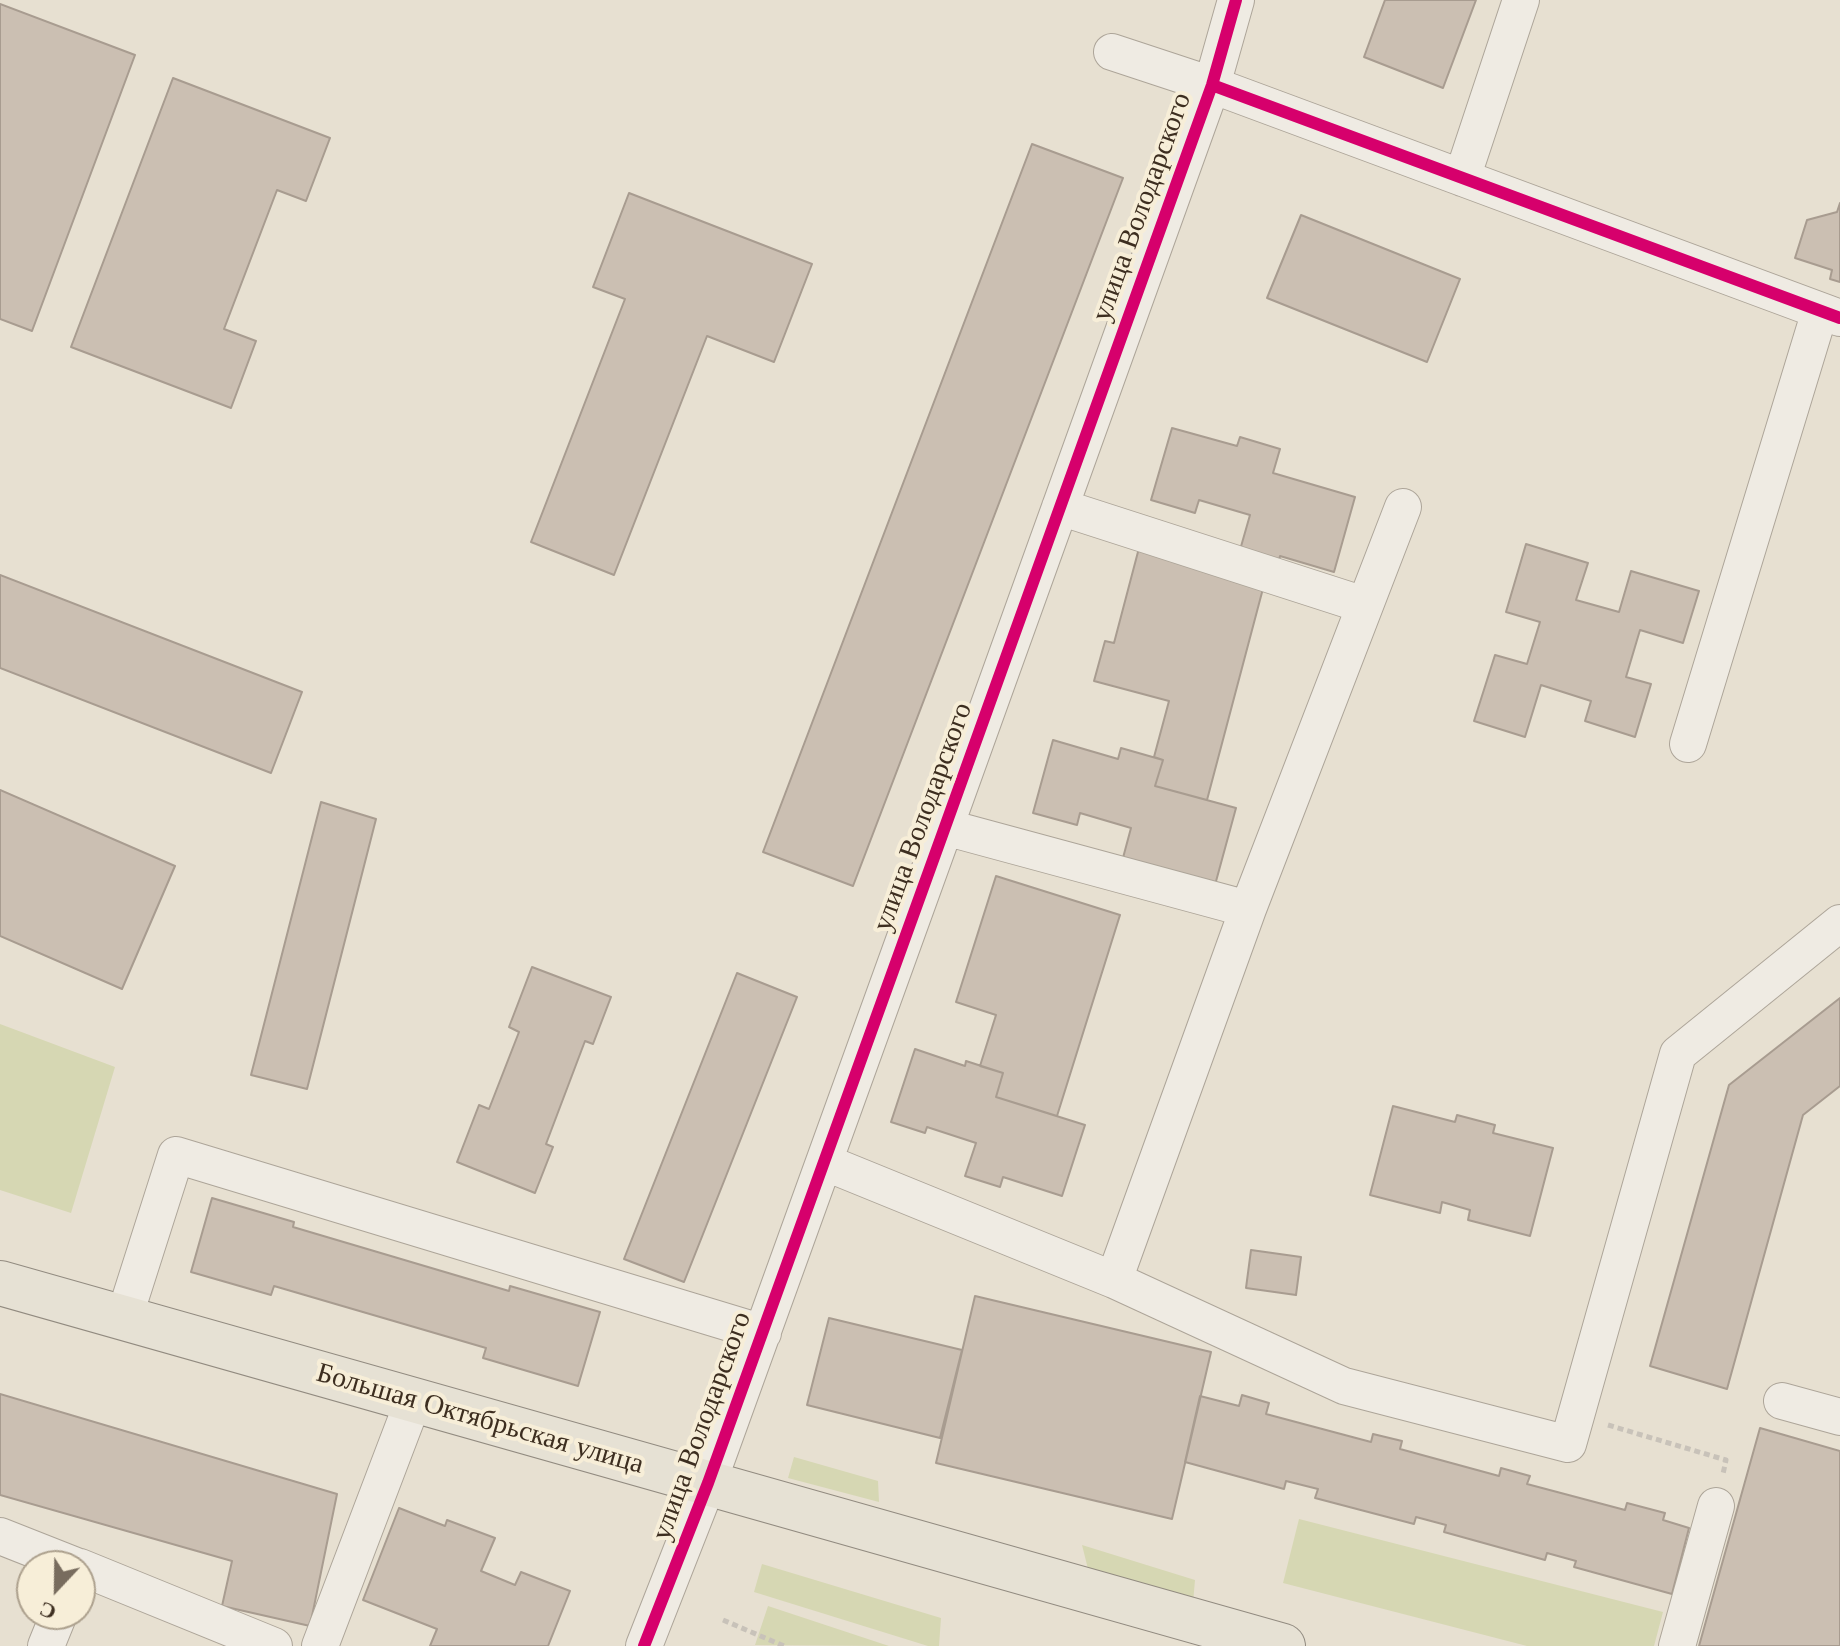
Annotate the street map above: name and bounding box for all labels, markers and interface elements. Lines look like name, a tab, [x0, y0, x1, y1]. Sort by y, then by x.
street label: улица Володарского	[1085, 88, 1199, 326]
street label: улица Володарского	[866, 698, 980, 936]
street label: улица Володарского	[645, 1307, 759, 1545]
street label: Большая Октябрьская улица	[313, 1356, 647, 1482]
north arrow	[16, 1550, 96, 1630]
text: С	[35, 1595, 60, 1626]

